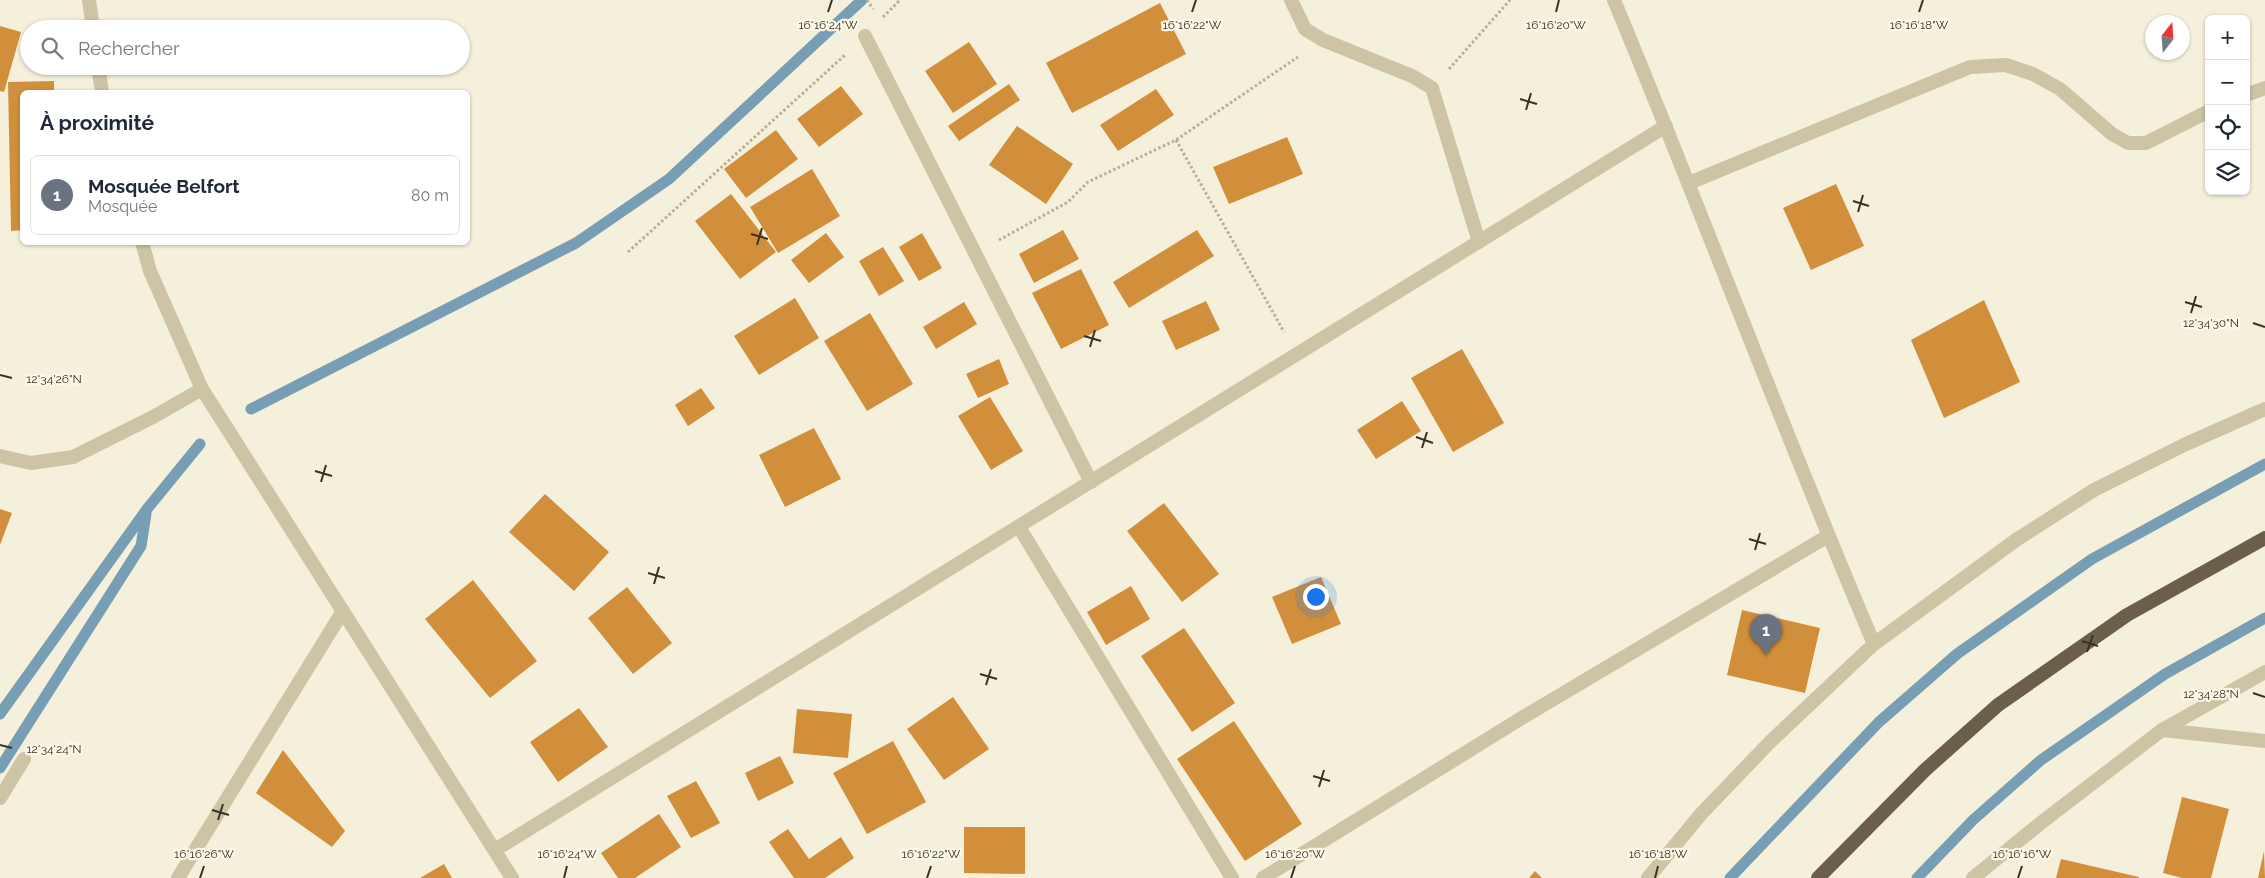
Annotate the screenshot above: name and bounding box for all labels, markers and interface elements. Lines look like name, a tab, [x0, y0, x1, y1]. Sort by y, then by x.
north arrow	[2145, 15, 2190, 60]
map controls	[2205, 15, 2250, 195]
button: +	[2205, 15, 2250, 60]
text: 16°16'24"W	[798, 18, 858, 32]
text: 16°16'22"W	[1163, 18, 1222, 32]
text: 16°16'20"W	[1526, 18, 1586, 32]
text: 16°16'18"W	[1890, 18, 1949, 32]
search box	[20, 20, 470, 75]
icon: search	[38, 34, 66, 62]
text: Rechercher	[78, 37, 180, 59]
button: −	[2205, 60, 2250, 105]
button: locate	[2205, 105, 2250, 150]
text: À proximité	[40, 110, 154, 135]
button: layers	[2205, 150, 2250, 195]
text: Mosquée Belfort	[88, 175, 240, 197]
text: 1	[53, 186, 61, 205]
text: 80 m	[411, 186, 449, 205]
text: Mosquée	[88, 197, 157, 216]
text: 12°34'30"N	[2183, 316, 2239, 330]
text: 12°34'26"N	[26, 372, 82, 386]
your location	[1303, 584, 1329, 610]
pin: 1	[1750, 614, 1782, 655]
text: 12°34'28"N	[2183, 687, 2239, 701]
text: 12°34'24"N	[26, 742, 82, 756]
text: 16°16'26"W	[174, 847, 234, 861]
text: 16°16'24"W	[537, 847, 597, 861]
text: 16°16'22"W	[902, 847, 961, 861]
text: 16°16'20"W	[1265, 847, 1325, 861]
text: 16°16'18"W	[1629, 847, 1688, 861]
text: 16°16'16"W	[1993, 847, 2052, 861]

